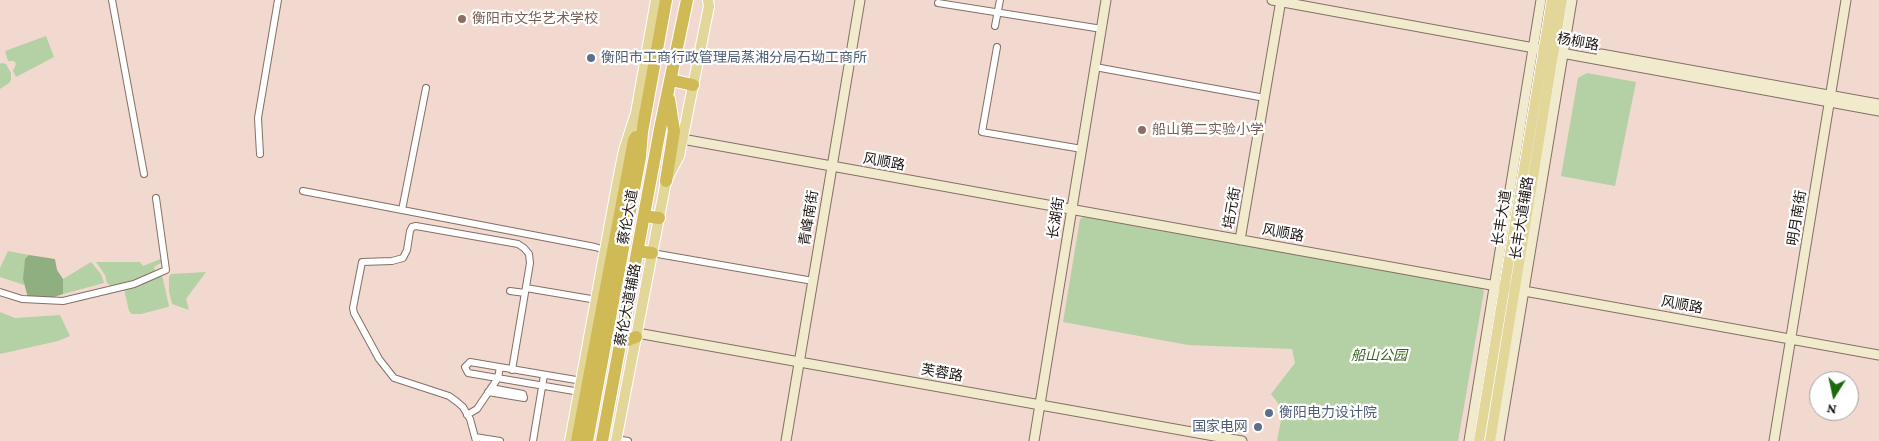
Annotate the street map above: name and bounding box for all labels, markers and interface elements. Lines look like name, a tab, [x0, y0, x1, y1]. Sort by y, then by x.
place label: 衡阳市文华艺术学校	[472, 11, 598, 27]
marker: 衡阳市文华艺术学校	[456, 13, 468, 25]
street label: 杨柳路	[1556, 30, 1600, 54]
place label: 衡阳市工商行政管理局蒸湘分局石坳工商所	[601, 50, 867, 66]
marker: 衡阳市工商行政管理局蒸湘分局石坳工商所	[585, 52, 597, 64]
place label: 船山第二实验小学	[1152, 122, 1264, 138]
marker: 船山第二实验小学	[1136, 124, 1148, 136]
street label: 风顺路	[862, 150, 906, 174]
street label: 长丰大道辅路	[1507, 175, 1537, 261]
street label: 培元街	[1220, 186, 1244, 230]
street label: 蔡伦大道	[615, 188, 641, 246]
street label: 青峰南街	[796, 189, 822, 247]
street label: 长丰大道	[1489, 189, 1515, 247]
street label: 明月南街	[1784, 189, 1810, 247]
street label: 长湖街	[1044, 196, 1068, 240]
street label: 风顺路	[1261, 221, 1305, 245]
street label: 蔡伦大道辅路	[612, 262, 644, 348]
street label: 风顺路	[1660, 293, 1704, 317]
park label: 船山公园	[1351, 348, 1407, 364]
street label: 芙蓉路	[920, 361, 964, 385]
north arrow	[1809, 371, 1859, 421]
text: N	[1825, 401, 1838, 418]
place label: 衡阳电力设计院	[1279, 405, 1377, 421]
marker: 衡阳电力设计院	[1263, 407, 1275, 419]
place label: 国家电网	[1192, 419, 1248, 435]
marker: 国家电网	[1252, 421, 1264, 433]

